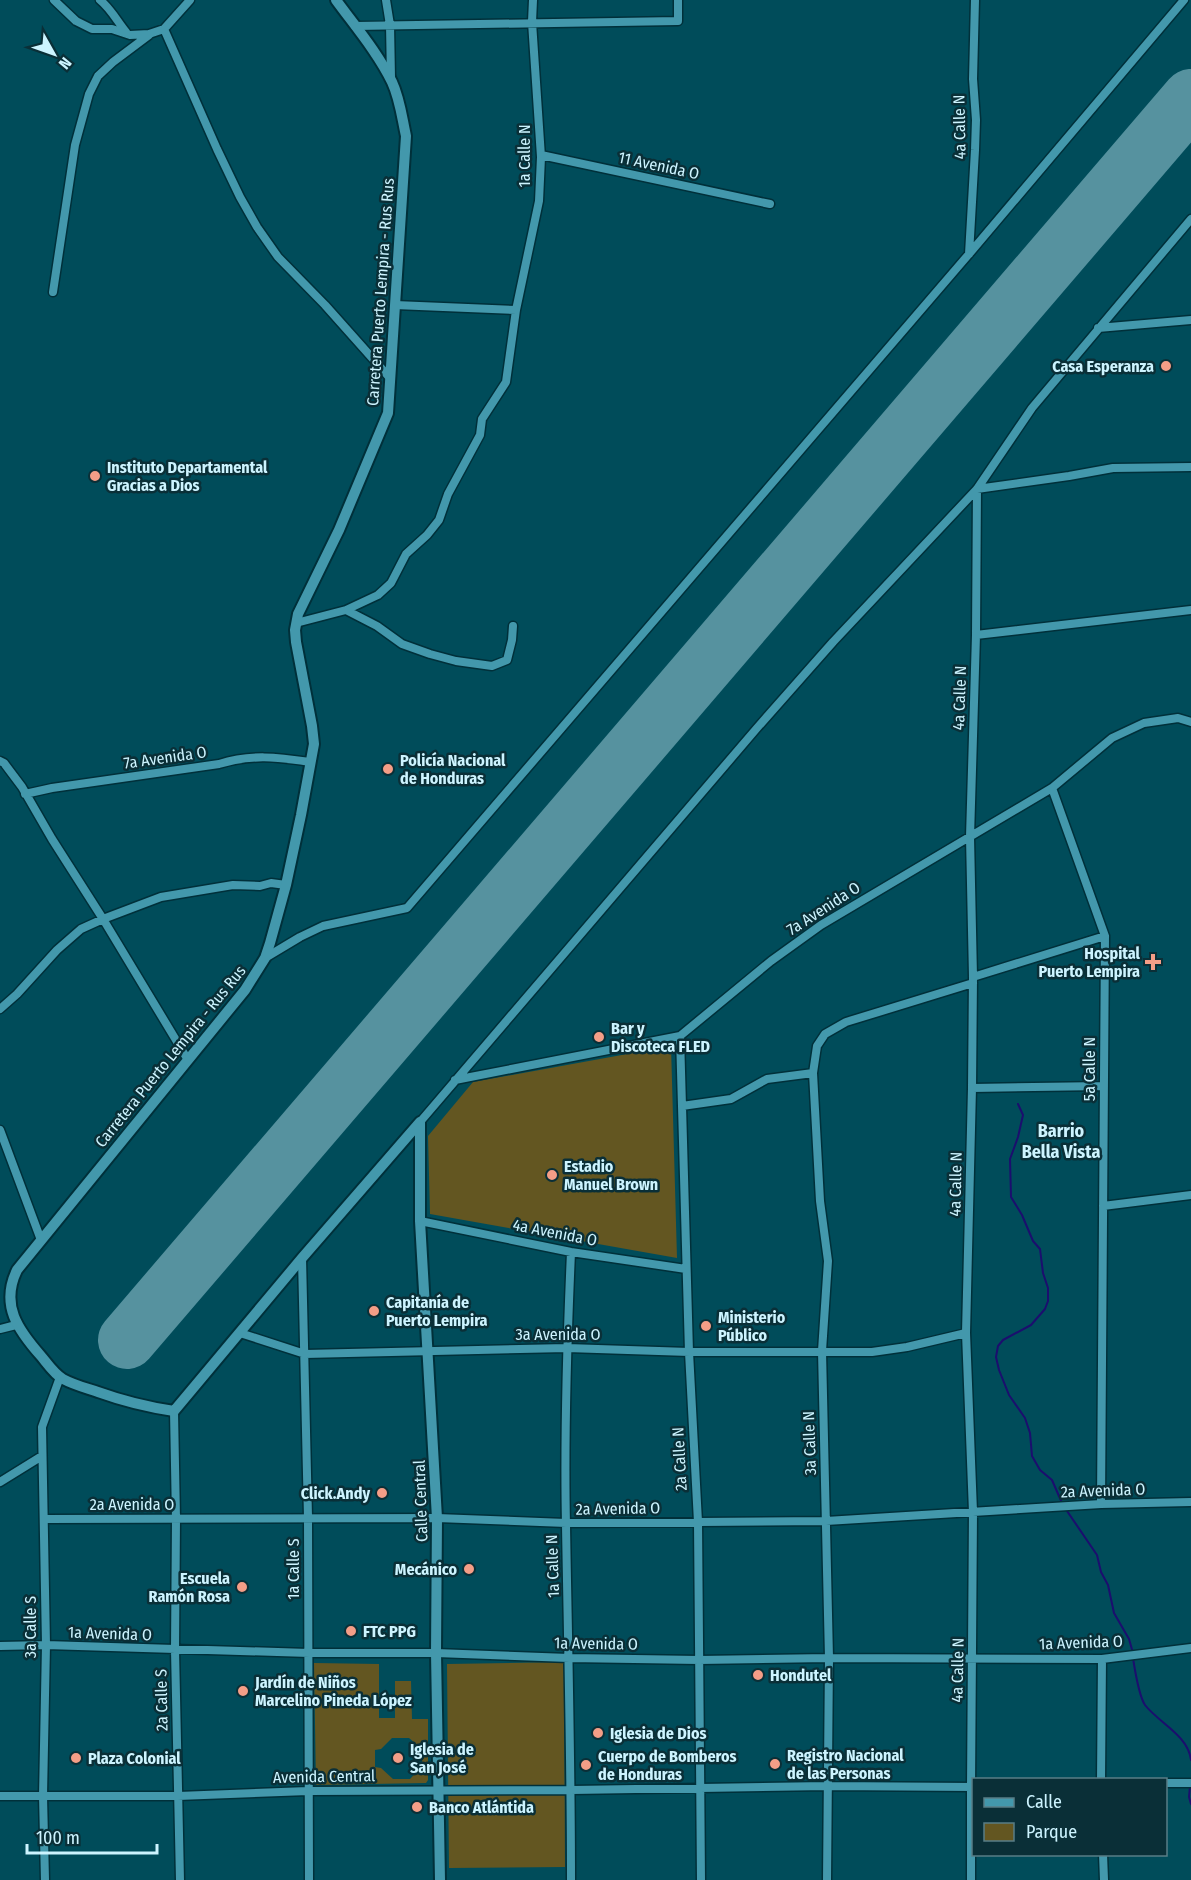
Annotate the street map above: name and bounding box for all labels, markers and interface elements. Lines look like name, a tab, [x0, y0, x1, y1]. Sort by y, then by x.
north arrow	[24, 24, 84, 84]
text: N	[55, 54, 75, 73]
street label: 4a Calle N	[949, 94, 970, 160]
street label: 1a Calle N	[515, 124, 534, 188]
street label: 11 Avenida O	[617, 148, 701, 183]
street label: Carretera Puerto Lempira - Rus Rus	[363, 177, 398, 407]
place label: Casa Esperanza	[1052, 357, 1154, 376]
marker: Casa Esperanza	[1159, 359, 1173, 373]
place label: Instituto Departamental Gracias a Dios	[107, 458, 268, 495]
marker: Instituto Departamental Gracias a Dios	[88, 469, 102, 483]
street label: 4a Calle N	[949, 665, 970, 731]
street label: 7a Avenida O	[122, 742, 208, 773]
place label: Policía Nacional de Honduras	[400, 751, 506, 788]
marker: Policía Nacional de Honduras	[381, 762, 395, 776]
street label: 7a Avenida O	[783, 878, 864, 939]
place label: Hospital Puerto Lempira	[1039, 944, 1141, 981]
marker: Hospital Puerto Lempira	[1144, 953, 1162, 971]
street label: Carretera Puerto Lempira - Rus Rus	[91, 961, 250, 1151]
place label: Bar y Discoteca FLED	[611, 1019, 711, 1056]
marker: Bar y Discoteca FLED	[592, 1030, 606, 1044]
street label: 5a Calle N	[1080, 1037, 1099, 1101]
district label: Barrio Bella Vista	[1022, 1120, 1100, 1163]
street label: 4a Calle N	[945, 1151, 966, 1217]
place label: Estadio Manuel Brown	[564, 1157, 658, 1194]
marker: Estadio Manuel Brown	[545, 1168, 559, 1182]
street label: 4a Avenida O	[511, 1215, 599, 1250]
place label: Capitanía de Puerto Lempira	[386, 1293, 488, 1330]
marker: Capitanía de Puerto Lempira	[367, 1304, 381, 1318]
place label: Ministerio Público	[718, 1308, 786, 1345]
marker: Ministerio Público	[699, 1319, 713, 1333]
street label: 3a Avenida O	[516, 1325, 600, 1344]
street label: 3a Calle N	[799, 1411, 820, 1475]
street label: 2a Calle N	[668, 1427, 691, 1491]
street label: Calle Central	[410, 1460, 431, 1542]
street label: 2a Avenida O	[1060, 1480, 1146, 1501]
place label: Click.Andy	[301, 1484, 370, 1503]
marker: Click.Andy	[375, 1486, 389, 1500]
street label: 2a Avenida O	[90, 1495, 174, 1514]
street label: 2a Avenida O	[576, 1498, 660, 1519]
street label: 1a Calle N	[542, 1534, 563, 1598]
street label: 1a Calle S	[284, 1538, 303, 1600]
place label: Mecánico	[395, 1560, 457, 1579]
marker: Mecánico	[462, 1562, 476, 1576]
place label: Escuela Ramón Rosa	[149, 1569, 230, 1606]
marker: Escuela Ramón Rosa	[235, 1580, 249, 1594]
street label: 3a Calle S	[21, 1596, 40, 1658]
place label: FTC PPG	[363, 1622, 416, 1641]
street label: 1a Avenida O	[68, 1623, 152, 1644]
marker: FTC PPG	[344, 1624, 358, 1638]
street label: 1a Avenida O	[1039, 1632, 1123, 1653]
street label: 1a Avenida O	[554, 1633, 638, 1654]
street label: 4a Calle N	[947, 1637, 968, 1703]
place label: Hondutel	[770, 1666, 832, 1685]
marker: Hondutel	[751, 1668, 765, 1682]
street label: 2a Calle S	[151, 1669, 172, 1731]
place label: Jardín de Niños Marcelino Pineda López	[254, 1673, 412, 1710]
marker: Jardín de Niños Marcelino Pineda López	[236, 1684, 250, 1698]
place label: Iglesia de Dios	[610, 1724, 706, 1743]
marker: Iglesia de Dios	[591, 1726, 605, 1740]
place label: Iglesia de San José	[410, 1740, 474, 1777]
place label: Registro Nacional de las Personas	[787, 1746, 904, 1783]
place label: Cuerpo de Bomberos de Honduras	[598, 1747, 737, 1784]
place label: Plaza Colonial	[88, 1749, 181, 1768]
marker: Plaza Colonial	[69, 1751, 83, 1765]
marker: Iglesia de San José	[391, 1751, 405, 1765]
marker: Registro Nacional de las Personas	[768, 1757, 782, 1771]
marker: Cuerpo de Bomberos de Honduras	[579, 1758, 593, 1772]
street label: Avenida Central	[273, 1766, 375, 1787]
legend	[972, 1778, 1167, 1856]
text: Calle	[1026, 1791, 1062, 1813]
place label: Banco Atlántida	[429, 1798, 534, 1817]
marker: Banco Atlántida	[410, 1800, 424, 1814]
scale bar	[27, 1817, 158, 1855]
text: Parque	[1026, 1821, 1077, 1843]
text: 100 m	[36, 1827, 80, 1849]

